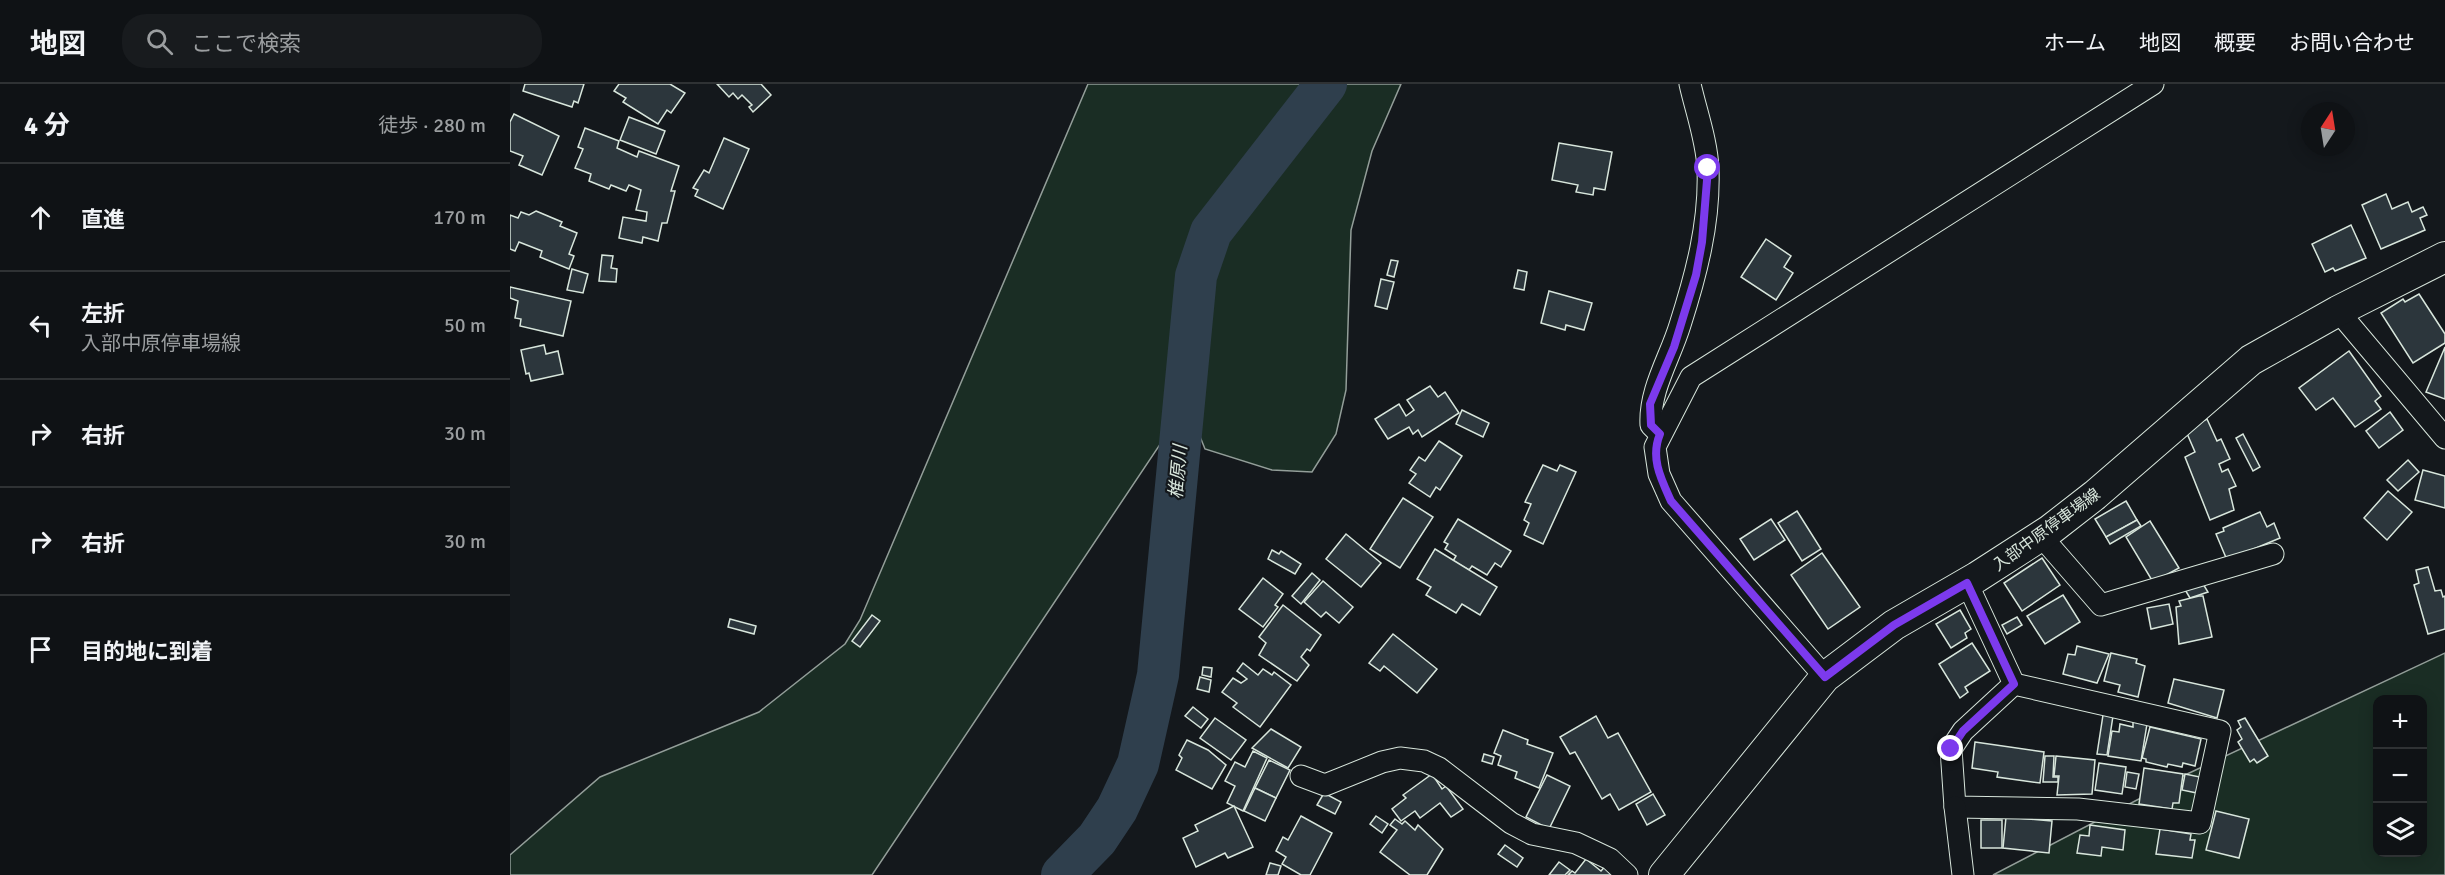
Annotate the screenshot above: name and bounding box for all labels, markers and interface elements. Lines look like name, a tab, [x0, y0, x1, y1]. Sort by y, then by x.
search box	[122, 14, 542, 68]
icon: search	[143, 25, 176, 58]
text: 地図	[30, 27, 86, 61]
text: ここで検索	[191, 30, 301, 57]
text: ホーム	[2044, 30, 2106, 56]
text: 地図	[2139, 30, 2181, 56]
text: 概要	[2214, 30, 2256, 56]
text: お問い合わせ	[2289, 30, 2415, 56]
north arrow	[2301, 102, 2355, 156]
text: 4 分	[24, 110, 70, 142]
text: 徒歩 · 280 m	[378, 113, 486, 138]
route start	[1694, 154, 1720, 180]
icon: ahead	[24, 201, 57, 234]
text: 170 m	[433, 205, 486, 230]
text: 直進	[81, 206, 125, 233]
text: 左折	[81, 300, 125, 327]
icon: left	[24, 309, 57, 342]
text: 50 m	[444, 313, 486, 338]
text: 入部中原停車場線	[81, 331, 241, 356]
icon: right	[24, 417, 57, 450]
text: 30 m	[444, 421, 486, 446]
text: 右折	[81, 422, 125, 449]
water label: 椎原川	[1165, 442, 1191, 500]
street label: 入部中原停車場線	[1989, 484, 2104, 576]
icon: right	[24, 525, 57, 558]
text: 30 m	[444, 529, 486, 554]
text: 右折	[81, 530, 125, 557]
icon: arrive	[24, 633, 57, 666]
text: 目的地に到着	[81, 638, 213, 665]
map controls	[2373, 695, 2427, 857]
button: +	[2373, 695, 2427, 749]
route end	[1937, 735, 1963, 761]
button: −	[2373, 749, 2427, 803]
button: layers	[2373, 803, 2427, 857]

